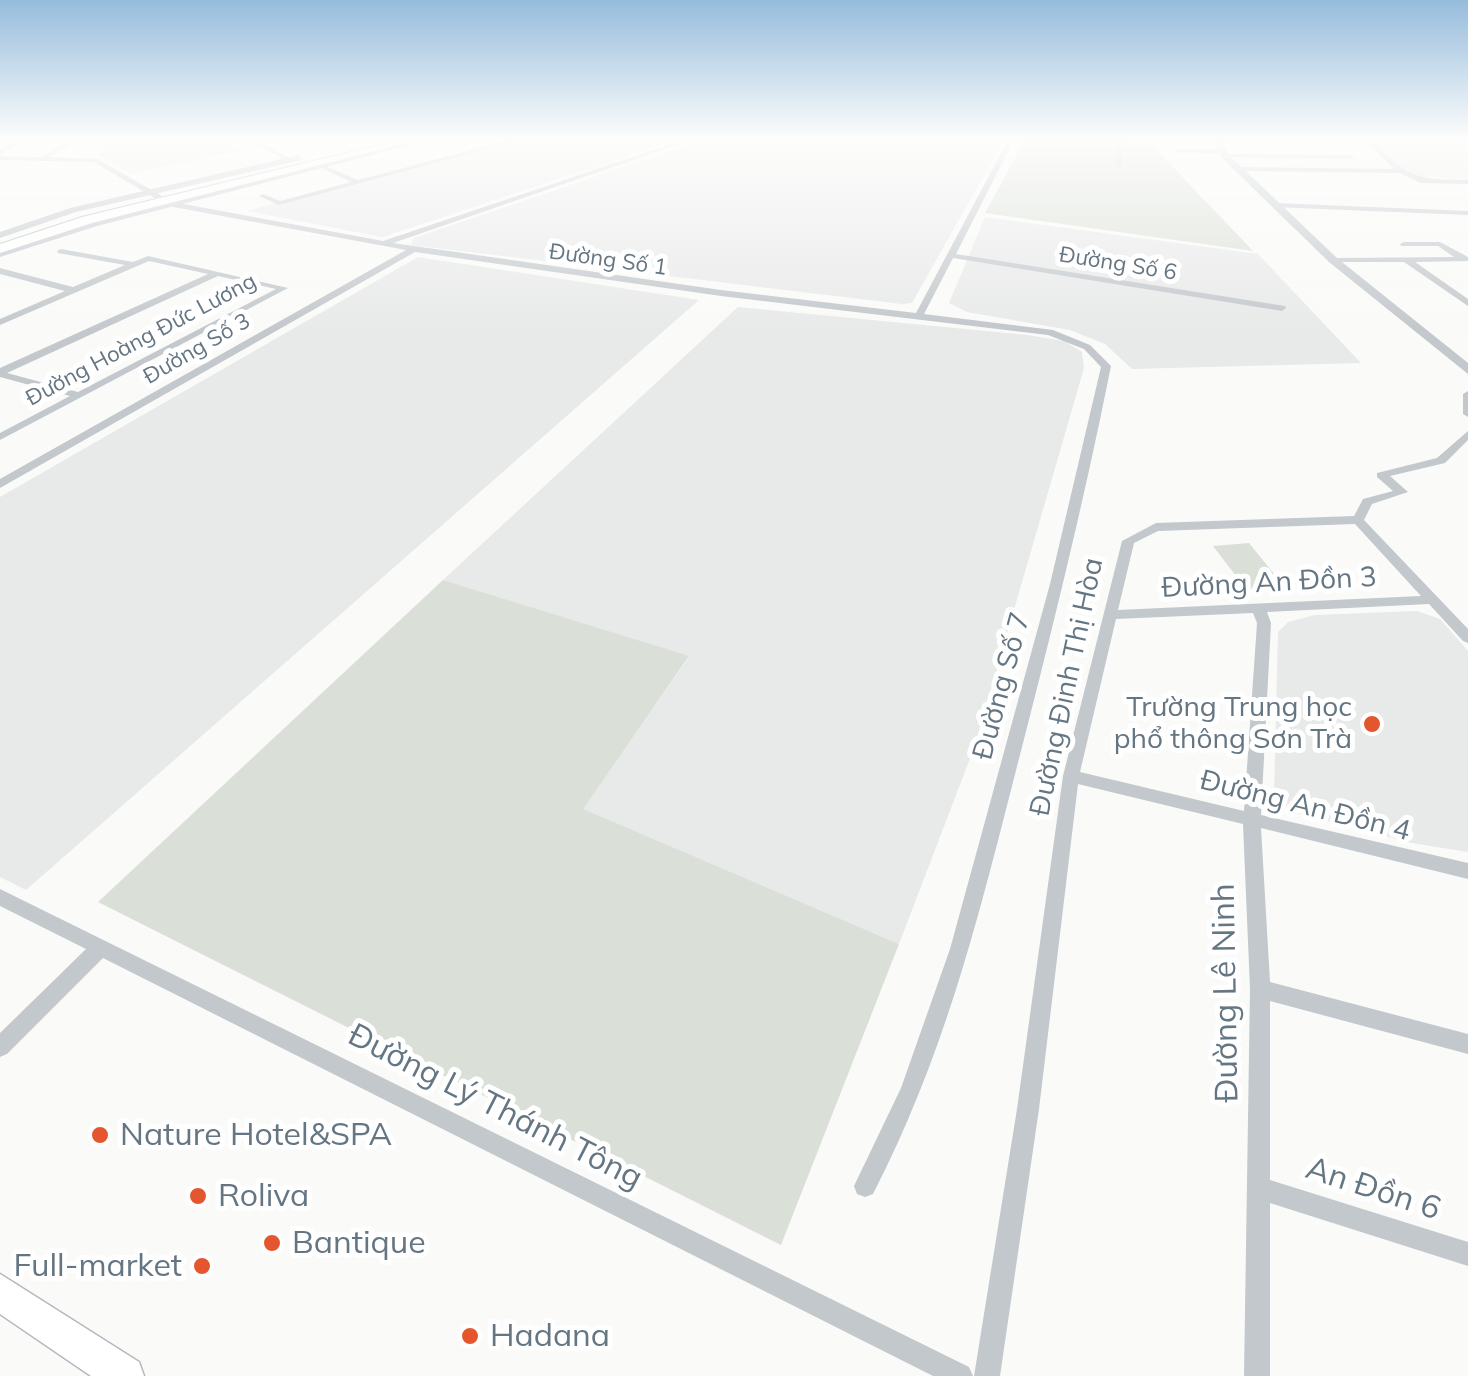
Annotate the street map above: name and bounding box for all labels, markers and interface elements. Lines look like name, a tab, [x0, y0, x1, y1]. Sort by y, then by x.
street label: Đường Số 1	[547, 239, 669, 281]
street label: Đường Số 6	[1057, 242, 1179, 286]
street label: Đường Hoàng Đức Lương	[21, 268, 261, 412]
street label: Đường Số 3	[139, 308, 255, 390]
street label: Đường Đinh Thị Hòa	[1023, 555, 1111, 819]
street label: Đường An Đồn 3	[1161, 561, 1377, 605]
street label: Đường Số 7	[966, 609, 1038, 763]
place label: Trường Trung học phổ thông Sơn Trà	[1114, 691, 1352, 757]
marker: Trường Trung học phổ thông Sơn Trà	[1361, 713, 1383, 735]
street label: Đường An Đồn 4	[1196, 764, 1414, 848]
street label: Đường Lê Ninh	[1205, 883, 1247, 1103]
street label: Đường Lý Thánh Tông	[342, 1016, 648, 1198]
place label: Nature Hotel&SPA	[120, 1116, 392, 1154]
marker: Nature Hotel&SPA	[89, 1124, 111, 1146]
street label: An Đồn 6	[1301, 1149, 1445, 1229]
place label: Roliva	[218, 1177, 309, 1215]
marker: Roliva	[187, 1185, 209, 1207]
place label: Bantique	[292, 1224, 426, 1262]
marker: Bantique	[261, 1232, 283, 1254]
place label: Full-market	[13, 1247, 182, 1285]
marker: Full-market	[191, 1255, 213, 1277]
place label: Hadana	[490, 1317, 610, 1355]
marker: Hadana	[459, 1325, 481, 1347]

